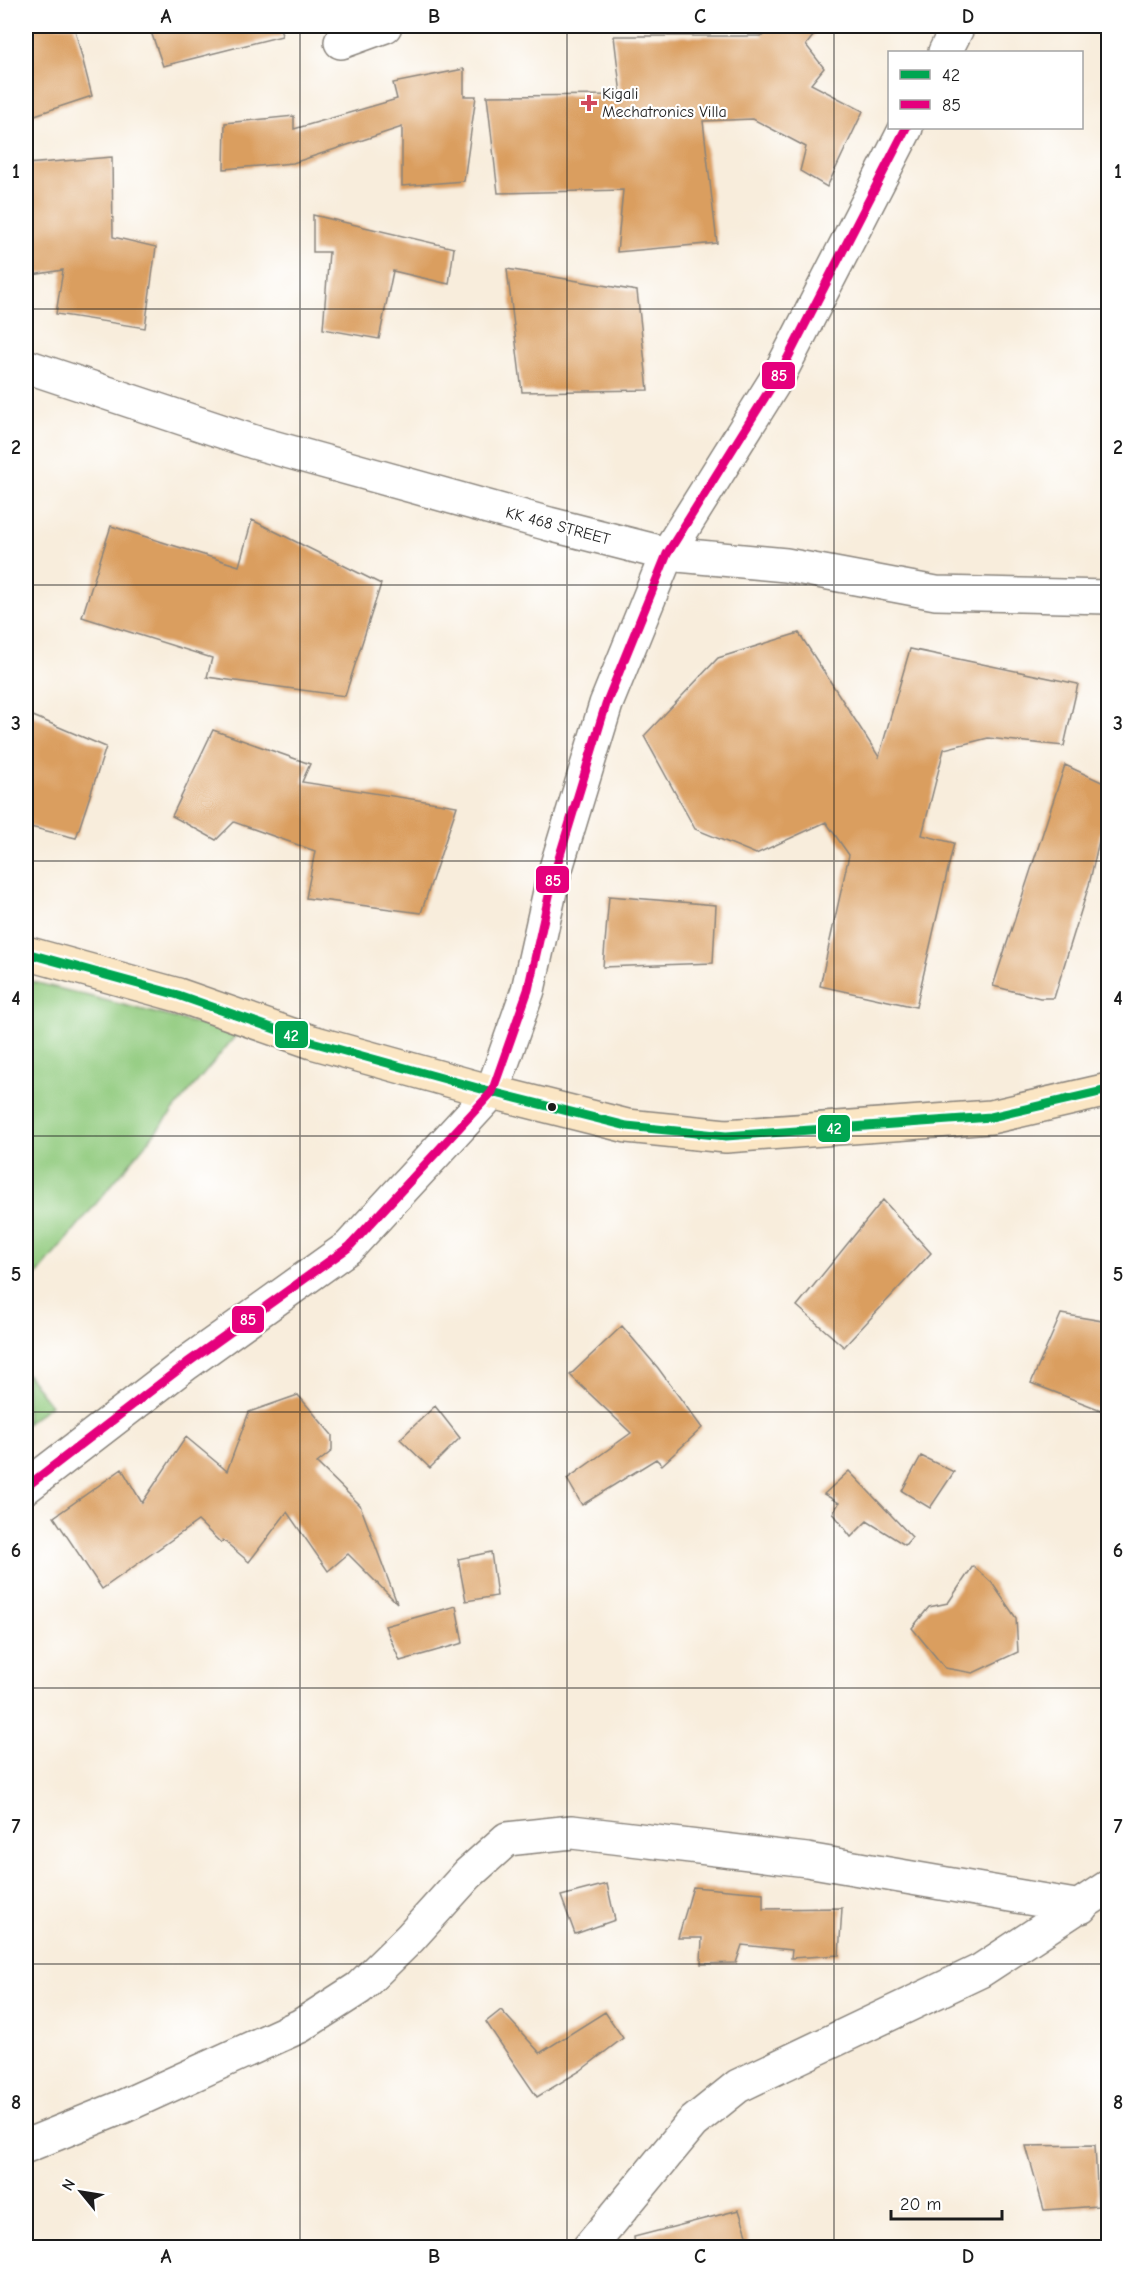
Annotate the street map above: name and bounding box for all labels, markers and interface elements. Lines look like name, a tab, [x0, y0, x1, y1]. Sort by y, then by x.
text: A	[160, 5, 172, 28]
text: B	[428, 5, 440, 28]
text: C	[694, 5, 706, 28]
text: D	[962, 5, 974, 28]
legend	[888, 51, 1083, 129]
text: 42	[942, 65, 960, 86]
place label: Kigali Mechatronics Villa	[602, 85, 727, 121]
marker: Kigali Mechatronics Villa	[580, 94, 598, 112]
text: 85	[942, 95, 961, 116]
text: 1	[12, 160, 20, 183]
text: 1	[1114, 160, 1122, 183]
line badge: 85	[761, 361, 796, 390]
text: 85	[771, 367, 787, 385]
text: 2	[11, 436, 21, 459]
text: 2	[1113, 436, 1123, 459]
street label: KK 468 STREET	[504, 503, 613, 549]
text: 3	[11, 712, 21, 735]
text: 3	[1113, 712, 1123, 735]
line badge: 85	[535, 865, 570, 894]
text: 85	[545, 872, 561, 890]
text: 4	[11, 987, 21, 1010]
text: 4	[1113, 987, 1123, 1010]
line badge: 42	[274, 1020, 309, 1049]
text: 42	[283, 1027, 299, 1045]
unlabelled marker	[546, 1101, 558, 1113]
line badge: 42	[817, 1114, 851, 1143]
text: 42	[826, 1120, 842, 1138]
text: 5	[11, 1263, 21, 1286]
text: 5	[1113, 1263, 1123, 1286]
line badge: 85	[231, 1305, 265, 1334]
text: 85	[240, 1311, 256, 1329]
text: 6	[11, 1539, 21, 1562]
text: 6	[1113, 1539, 1123, 1562]
text: 7	[12, 1815, 21, 1838]
text: 7	[1114, 1815, 1123, 1838]
text: 8	[11, 2091, 21, 2114]
text: 8	[1113, 2091, 1123, 2114]
north arrow	[51, 2162, 111, 2222]
text: N	[58, 2176, 79, 2194]
scale bar	[891, 2183, 1002, 2221]
text: 20 m	[900, 2194, 941, 2215]
text: A	[160, 2245, 172, 2268]
text: B	[428, 2245, 440, 2268]
text: C	[694, 2245, 706, 2268]
text: D	[962, 2245, 974, 2268]

